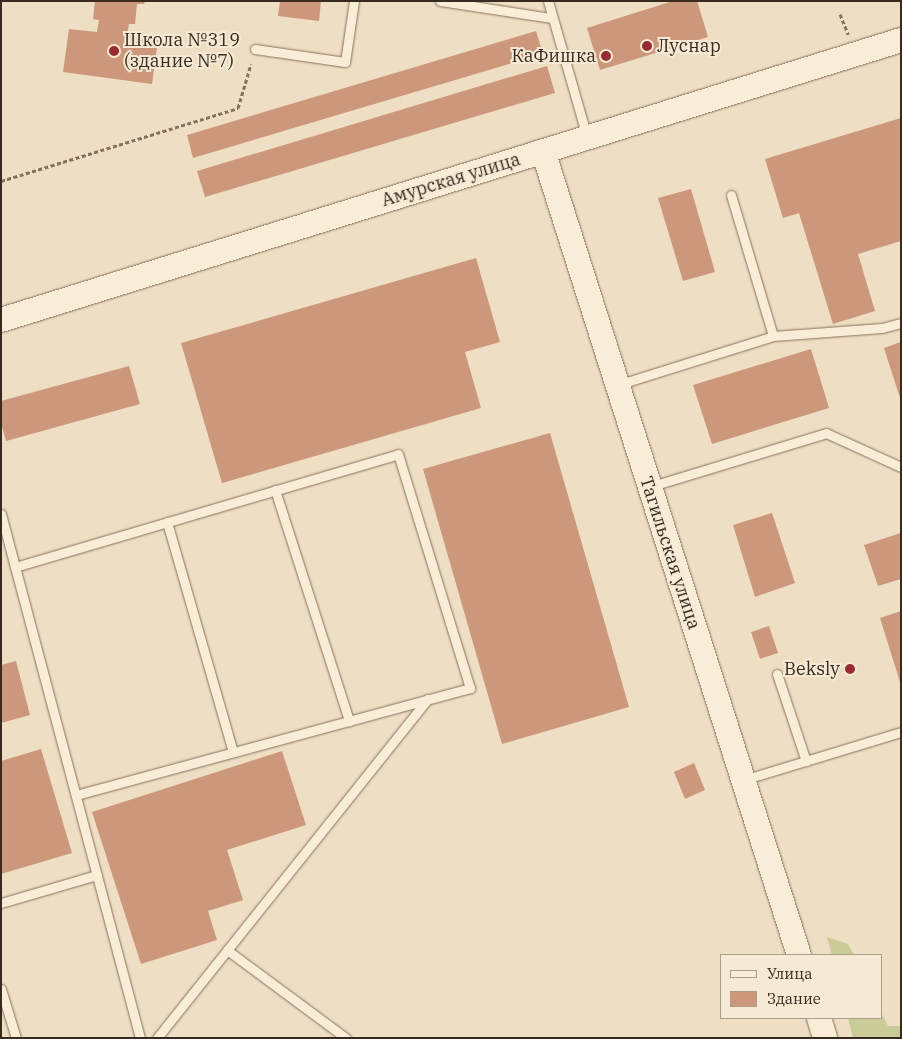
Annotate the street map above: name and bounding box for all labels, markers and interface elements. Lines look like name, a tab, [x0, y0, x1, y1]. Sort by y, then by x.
place label: Школа №319 (здание №7)	[124, 30, 240, 72]
place label: Луснар	[657, 35, 721, 57]
marker: Луснар	[641, 40, 653, 52]
marker: Школа №319 (здание №7)	[108, 45, 120, 57]
place label: КаФишка	[512, 45, 596, 67]
marker: КаФишка	[600, 50, 612, 62]
street label: Амурская улица	[379, 149, 523, 211]
street label: Тагильская улица	[635, 474, 705, 632]
place label: Beksly	[784, 658, 840, 680]
marker: Beksly	[844, 663, 856, 675]
legend	[720, 954, 882, 1019]
text: Улица	[767, 964, 812, 983]
text: Здание	[767, 989, 821, 1008]

